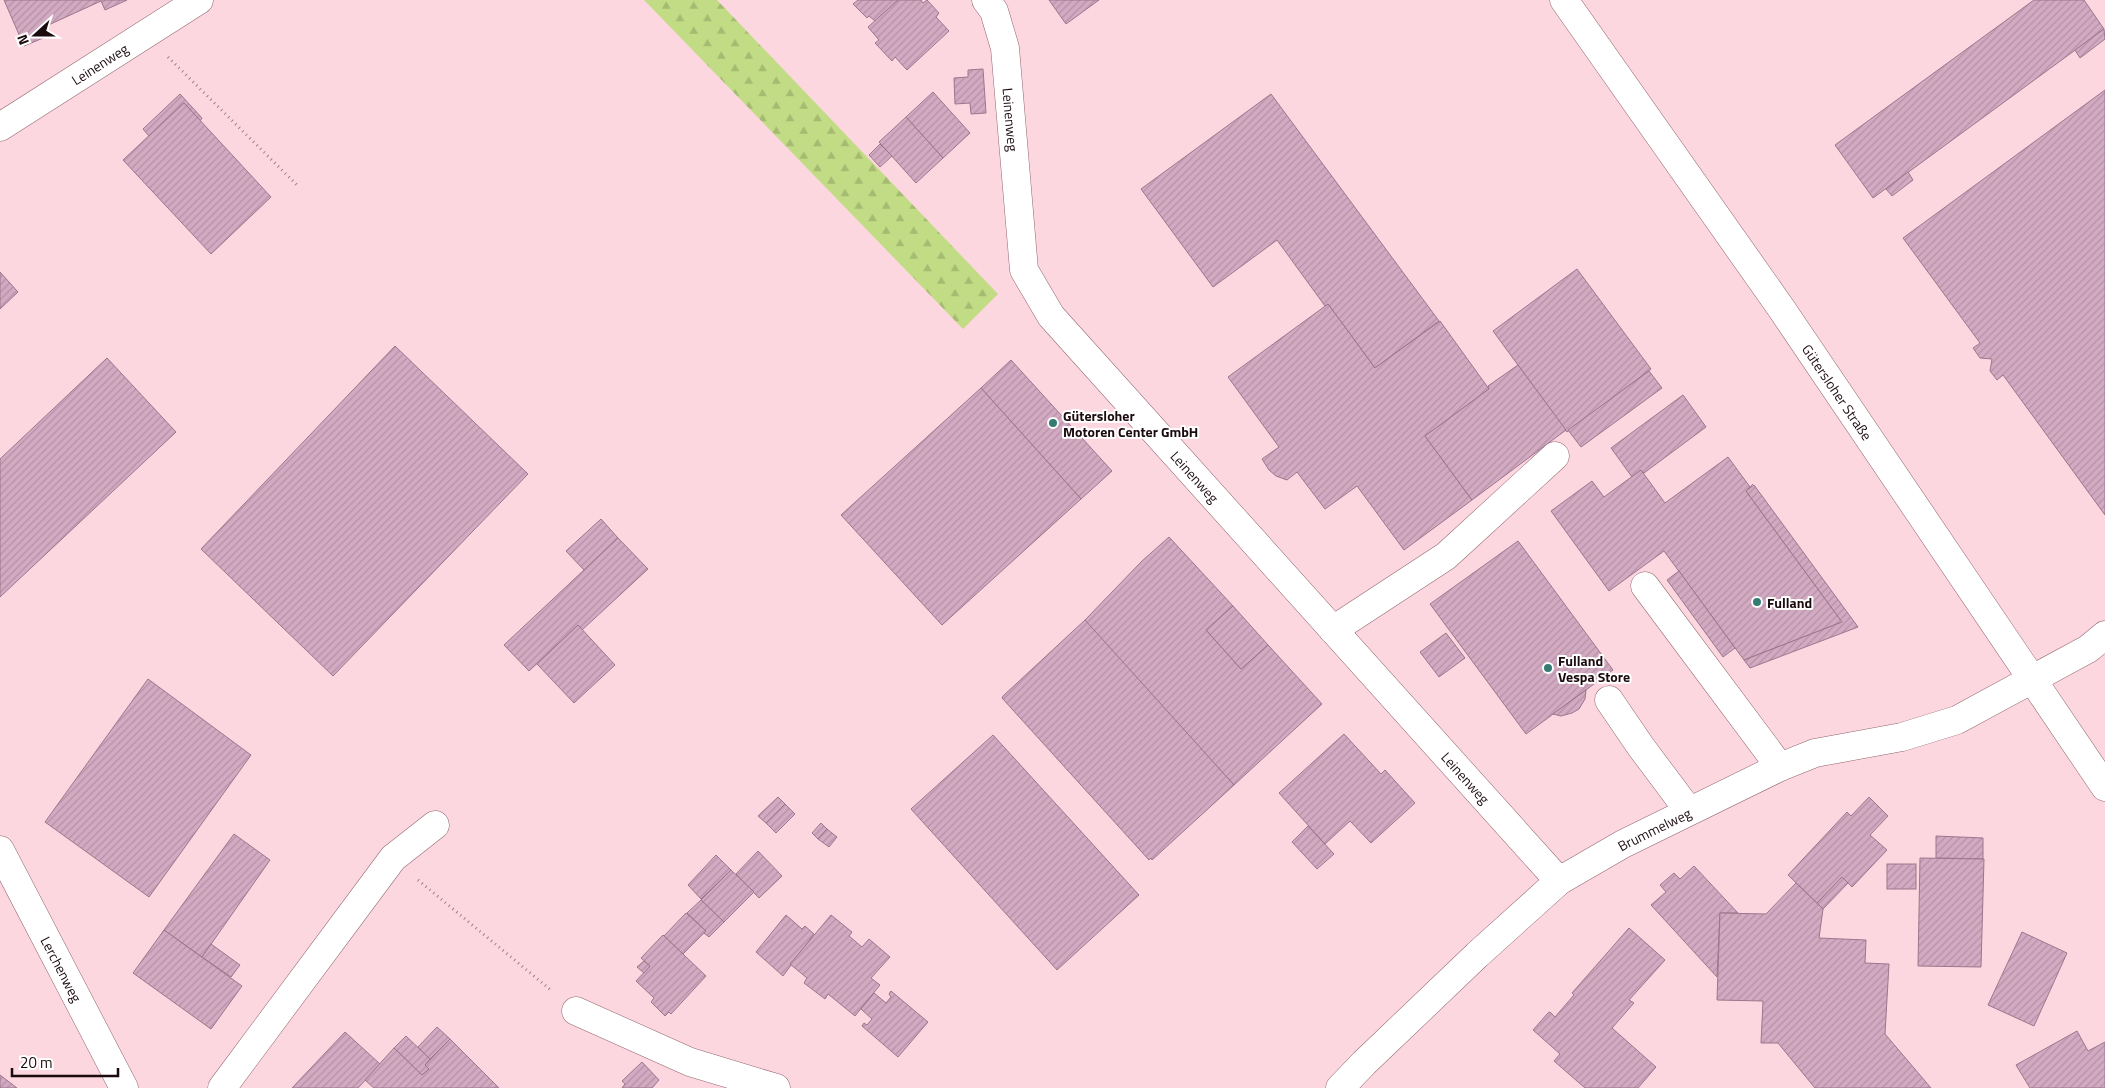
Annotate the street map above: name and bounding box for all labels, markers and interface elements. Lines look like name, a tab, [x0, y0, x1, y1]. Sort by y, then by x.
north arrow	[10, 10, 60, 60]
text: N	[11, 32, 34, 48]
street label: Leinenweg	[67, 38, 132, 90]
street label: Leinenweg	[998, 87, 1024, 152]
street label: Gütersloher Straße	[1798, 340, 1878, 444]
place label: Gütersloher Motoren Center GmbH	[1063, 405, 1198, 442]
marker: Gütersloher Motoren Center GmbH	[1047, 417, 1059, 429]
street label: Leinenweg	[1166, 446, 1224, 507]
place label: Fulland	[1767, 592, 1812, 613]
marker: Fulland	[1751, 596, 1763, 608]
place label: Fulland Vespa Store	[1558, 650, 1630, 687]
marker: Fulland Vespa Store	[1542, 662, 1554, 674]
street label: Leinenweg	[1437, 747, 1495, 808]
street label: Brummelweg	[1613, 802, 1694, 856]
street label: Lerchenweg	[36, 932, 88, 1005]
scale bar	[12, 1046, 119, 1078]
text: 20 m	[20, 1051, 53, 1074]

